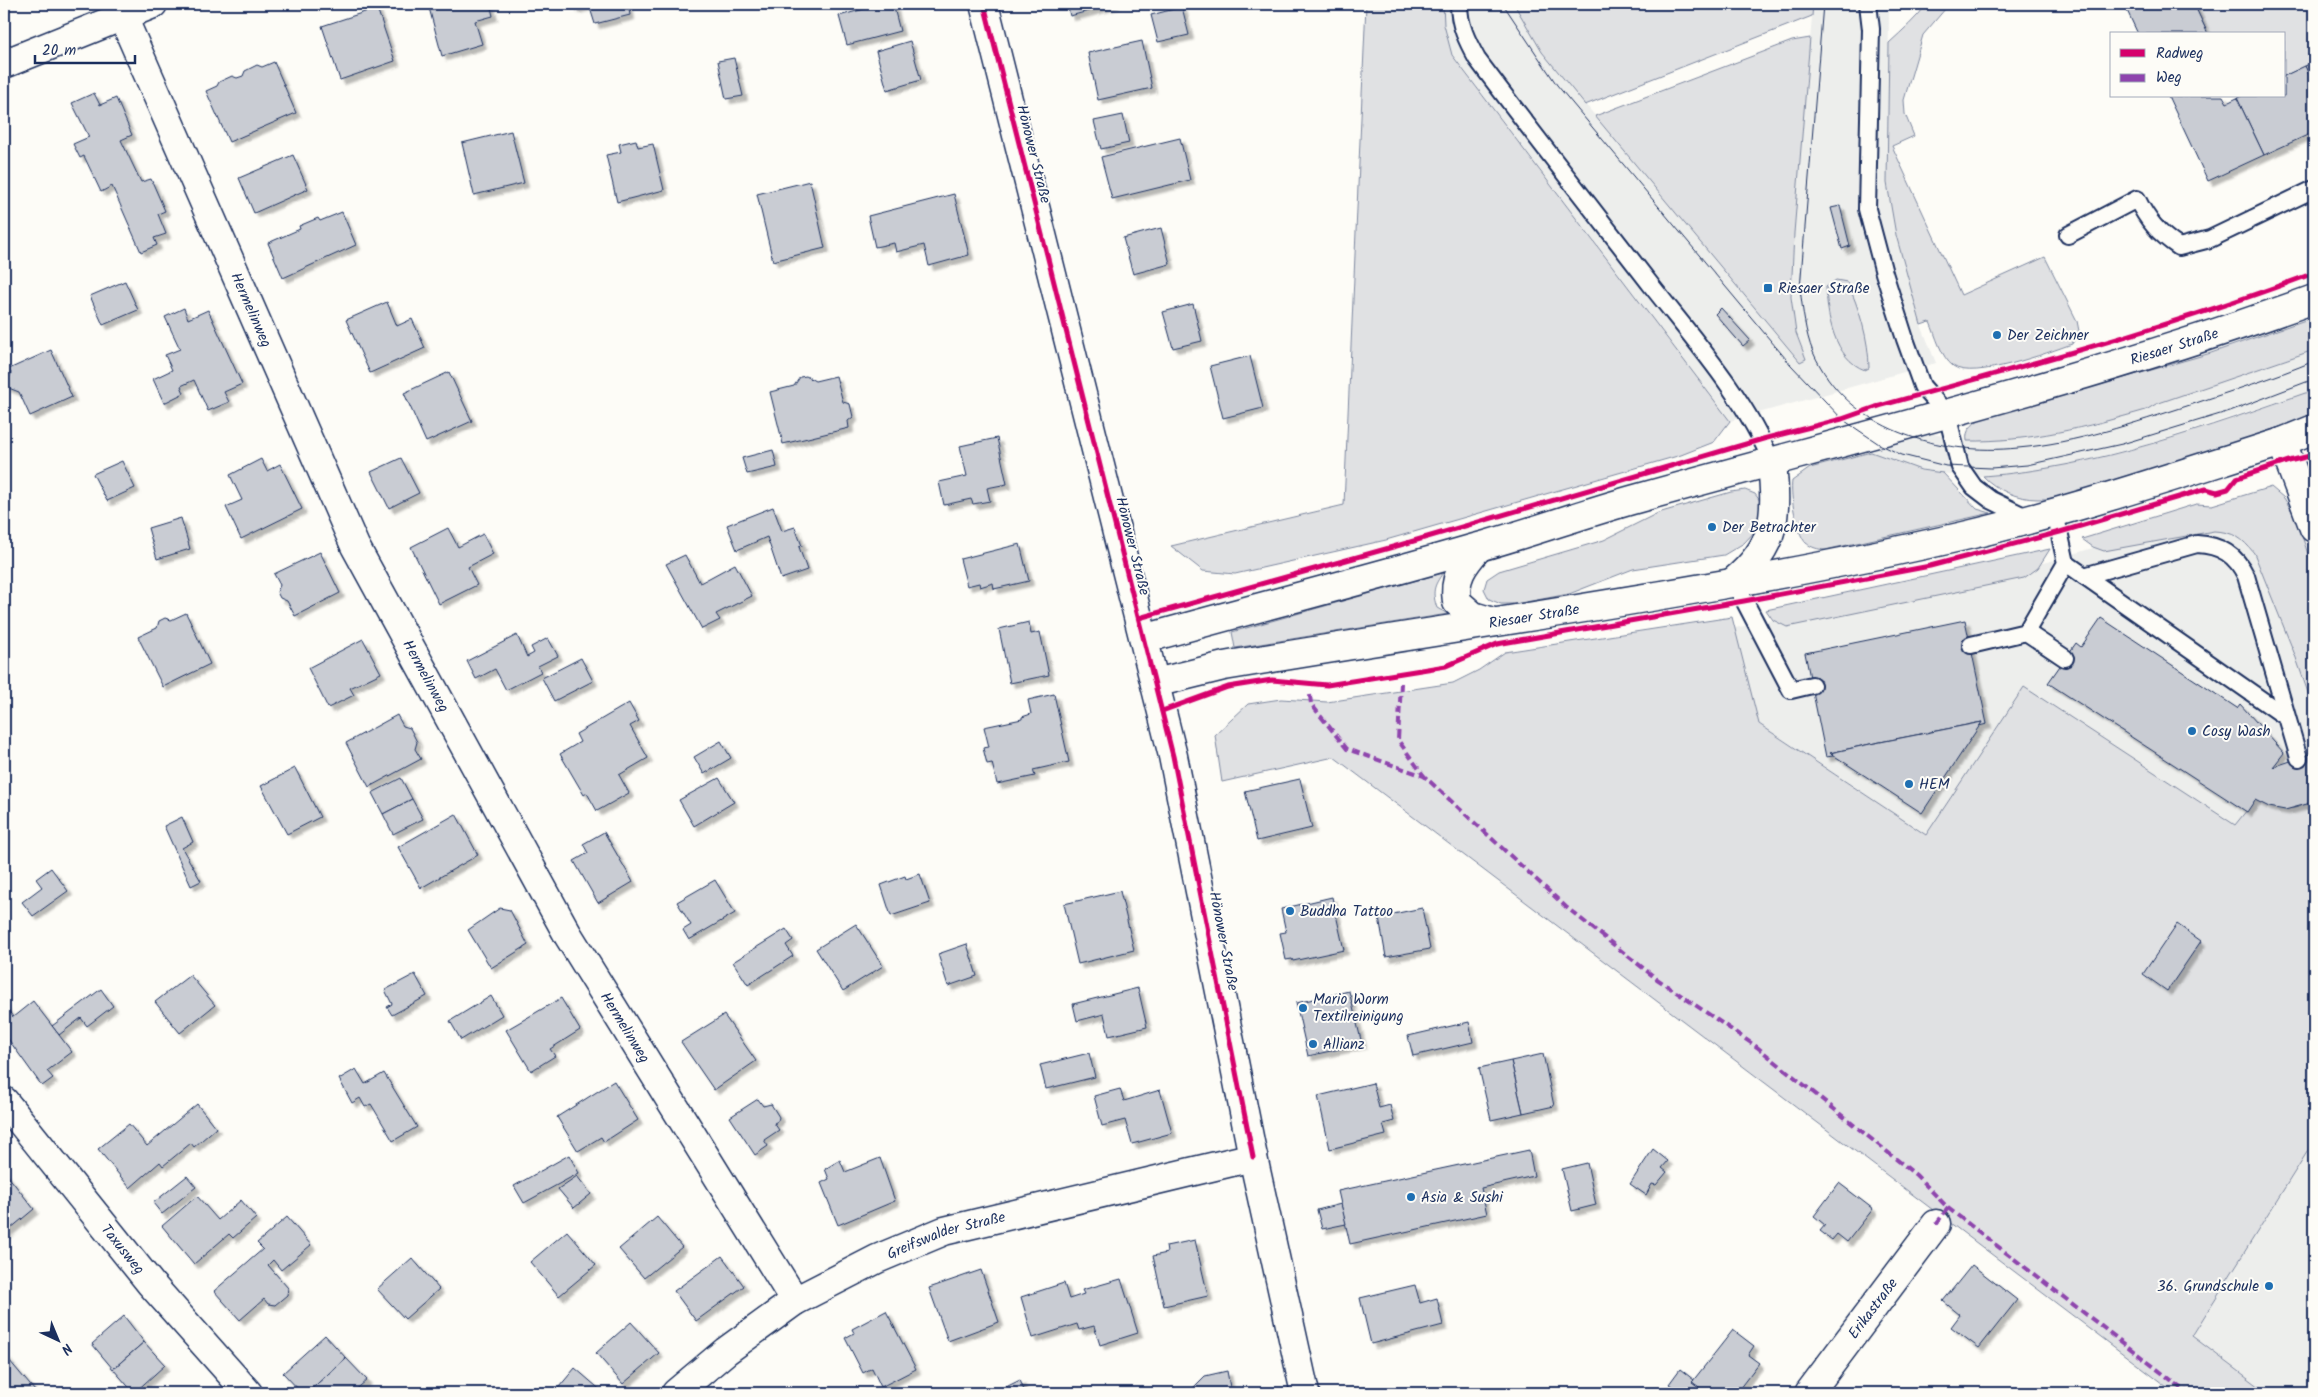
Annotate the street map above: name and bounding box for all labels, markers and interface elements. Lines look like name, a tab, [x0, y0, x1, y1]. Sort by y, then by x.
scale bar	[35, 32, 135, 64]
legend	[2110, 32, 2286, 98]
text: 20 m	[42, 39, 76, 63]
text: Radweg	[2156, 42, 2203, 66]
text: Weg	[2156, 66, 2182, 90]
street label: Hönower Straße	[1009, 102, 1057, 206]
street label: Hermelinweg	[223, 269, 277, 352]
place label: Riesaer Straße	[1778, 277, 1870, 301]
marker: Riesaer Straße	[1762, 282, 1774, 294]
street label: Riesaer Straße	[2127, 322, 2222, 373]
place label: Der Zeichner	[2007, 324, 2089, 348]
marker: Der Zeichner	[1991, 329, 2003, 341]
street label: Hönower Straße	[1108, 494, 1156, 598]
place label: Der Betrachter	[1722, 516, 1817, 540]
marker: Der Betrachter	[1706, 521, 1718, 533]
street label: Riesaer Straße	[1487, 598, 1582, 636]
street label: Hermelinweg	[396, 636, 455, 717]
place label: Cosy Wash	[2202, 720, 2270, 744]
marker: Cosy Wash	[2186, 725, 2198, 737]
place label: HEM	[1919, 773, 1950, 797]
marker: HEM	[1903, 778, 1915, 790]
street label: Hönower Straße	[1202, 889, 1244, 993]
place label: Buddha Tattoo	[1300, 900, 1393, 924]
marker: Buddha Tattoo	[1284, 905, 1296, 917]
street label: Hermelinweg	[593, 988, 656, 1068]
place label: Mario Worm Textilreinigung	[1313, 988, 1404, 1029]
marker: Mario Worm Textilreinigung	[1297, 1002, 1309, 1014]
place label: Allianz	[1323, 1033, 1365, 1057]
marker: Allianz	[1307, 1038, 1319, 1050]
place label: Asia & Sushi	[1421, 1186, 1504, 1210]
marker: Asia & Sushi	[1405, 1191, 1417, 1203]
street label: Greifswalder Straße	[883, 1206, 1008, 1267]
street label: Taxusweg	[94, 1219, 150, 1280]
street label: Erikastraße	[1843, 1273, 1905, 1345]
place label: 36. Grundschule	[2157, 1275, 2259, 1299]
marker: 36. Grundschule	[2263, 1280, 2275, 1292]
north arrow	[32, 1314, 82, 1364]
text: N	[55, 1338, 77, 1360]

